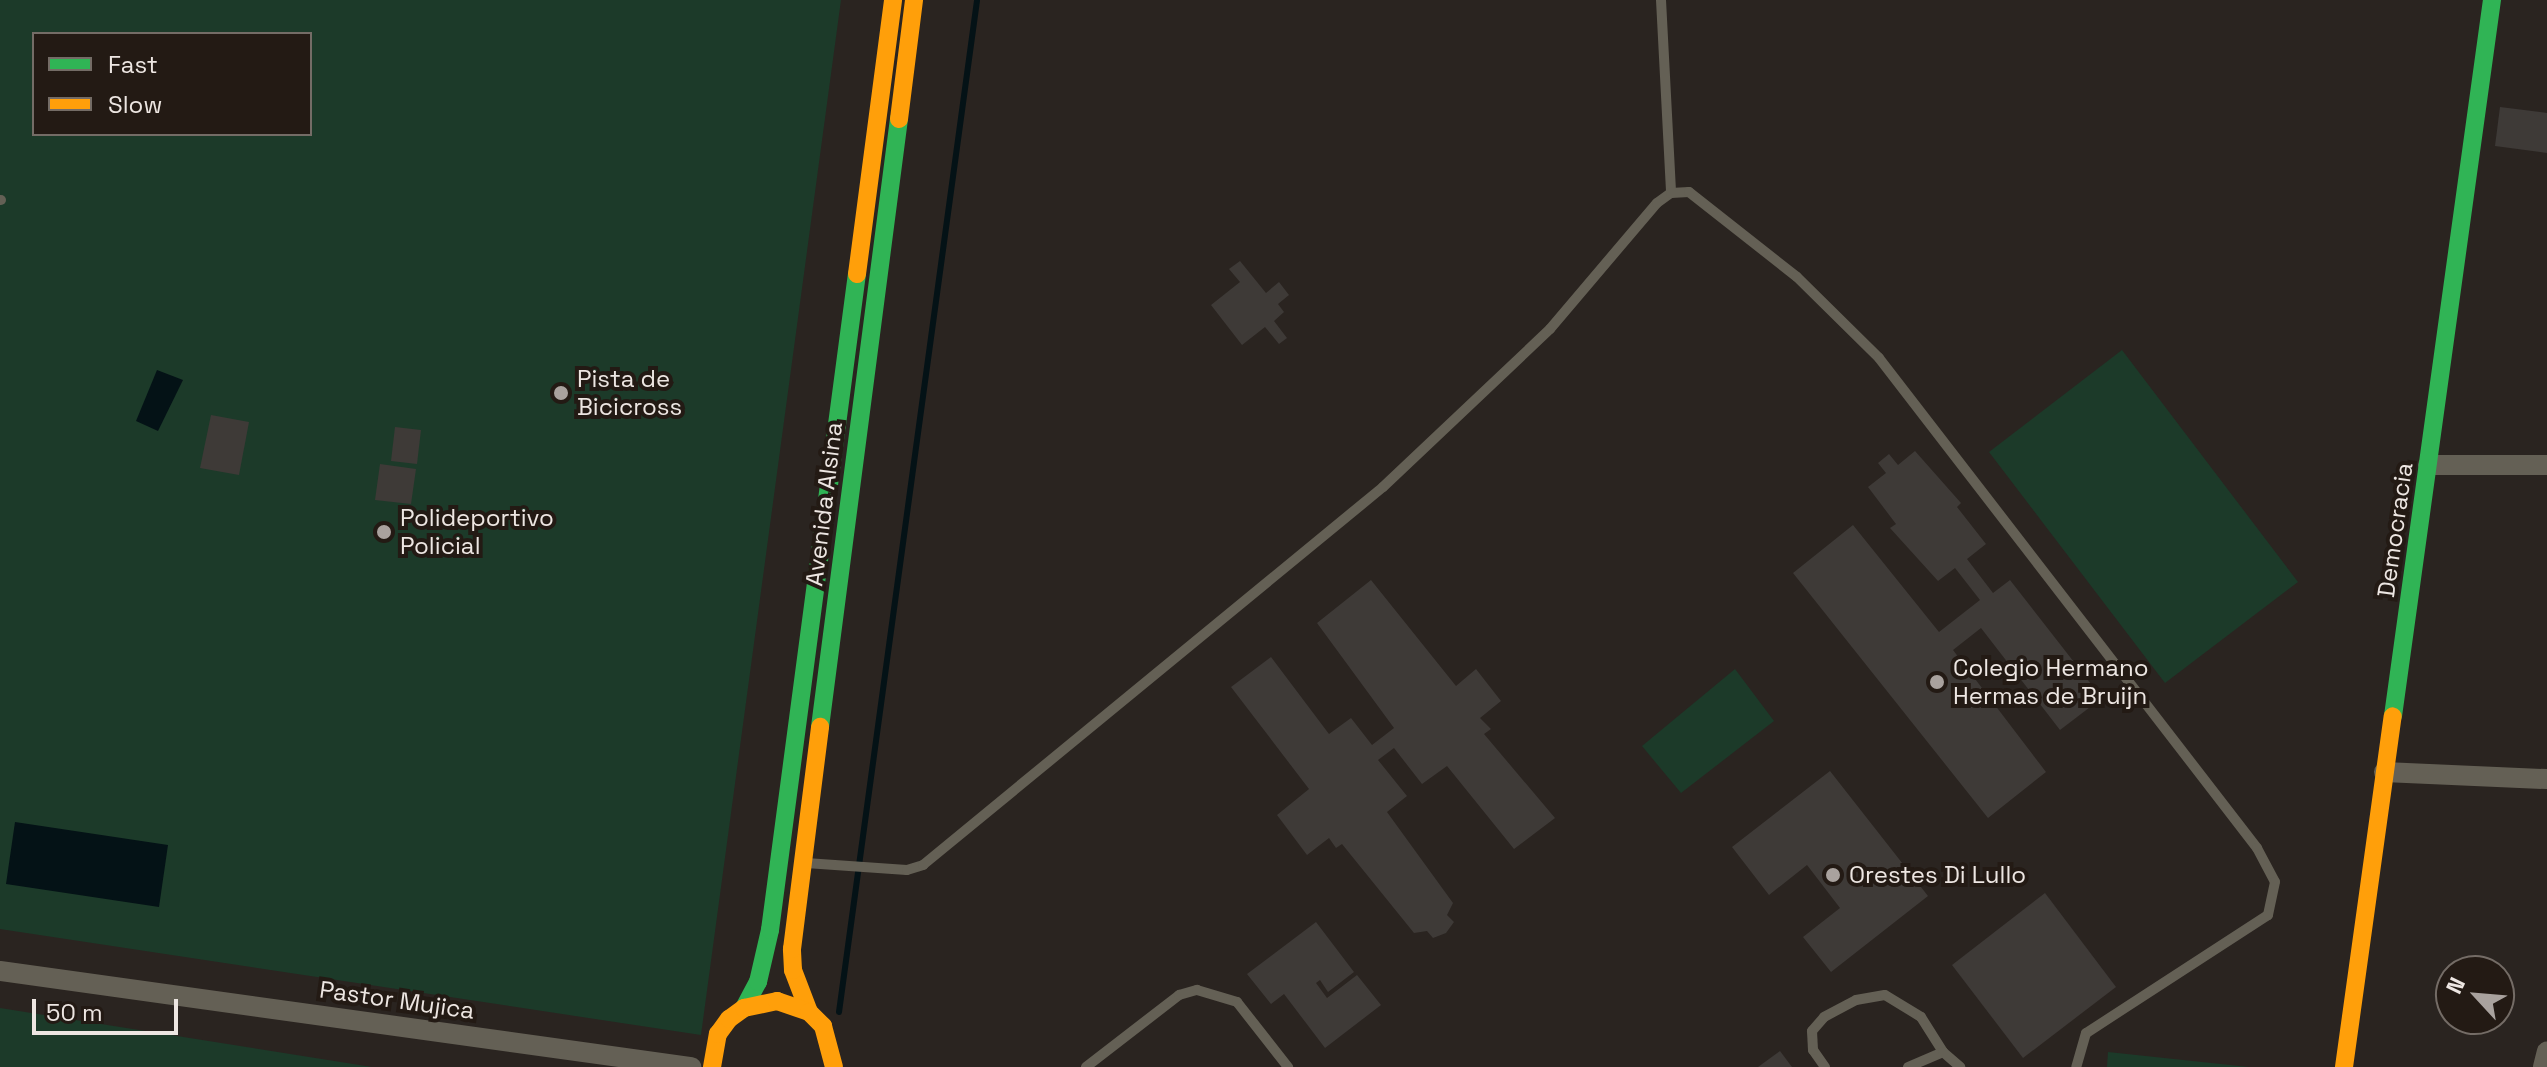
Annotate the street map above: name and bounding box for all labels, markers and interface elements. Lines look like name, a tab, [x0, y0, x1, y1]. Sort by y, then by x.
legend	[32, 32, 312, 136]
text: Fast	[108, 49, 158, 80]
text: Slow	[108, 89, 162, 120]
place label: Pista de Bicicross	[577, 365, 682, 421]
marker: Pista de Bicicross	[552, 384, 570, 402]
street label: Avenida Alsina	[800, 420, 848, 588]
street label: Democracia	[2371, 461, 2419, 599]
place label: Polideportivo Policial	[400, 504, 554, 560]
marker: Polideportivo Policial	[375, 523, 393, 541]
place label: Colegio Hermano Hermas de Bruijn	[1953, 654, 2149, 710]
marker: Colegio Hermano Hermas de Bruijn	[1928, 673, 1946, 691]
place label: Orestes Di Lullo	[1849, 861, 2026, 889]
marker: Orestes Di Lullo	[1824, 866, 1842, 884]
north arrow	[2435, 955, 2515, 1035]
text: N	[2439, 973, 2471, 998]
street label: Pastor Mujica	[318, 975, 476, 1025]
scale bar	[36, 983, 182, 1033]
text: 50 m	[46, 997, 103, 1028]

